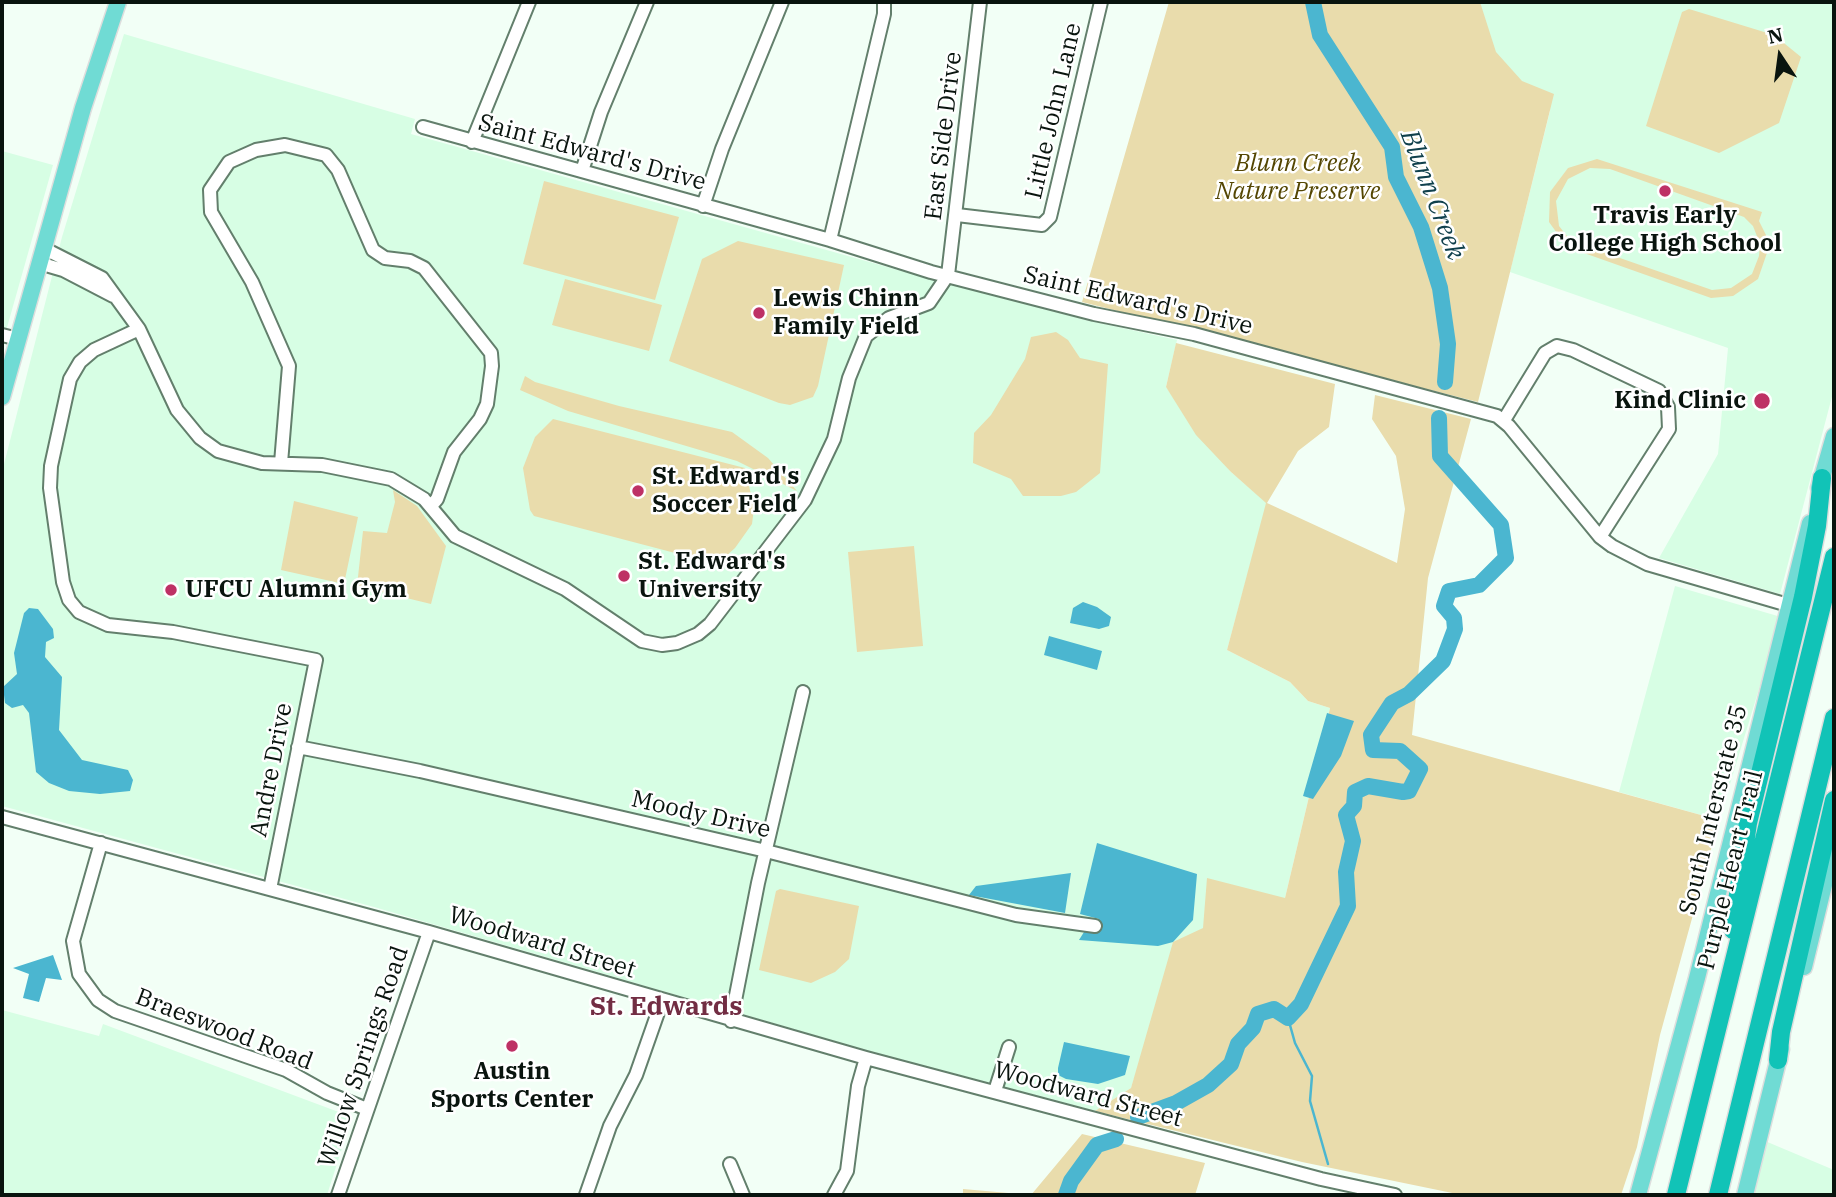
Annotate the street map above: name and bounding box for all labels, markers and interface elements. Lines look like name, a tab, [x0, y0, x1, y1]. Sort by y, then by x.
street label: Little John Lane	[1020, 20, 1088, 202]
north arrow	[1745, 21, 1815, 91]
text: N	[1765, 22, 1785, 49]
street label: East Side Drive	[919, 50, 969, 222]
street label: Saint Edward's Drive	[475, 109, 709, 197]
water label: Blunn Creek	[1393, 126, 1471, 264]
park label: Blunn Creek Nature Preserve	[1216, 150, 1380, 206]
marker: Travis Early College High School	[1657, 183, 1673, 199]
place label: Travis Early College High School	[1548, 202, 1782, 258]
street label: Saint Edward's Drive	[1021, 261, 1255, 341]
place label: Lewis Chinn Family Field	[773, 285, 919, 341]
marker: Lewis Chinn Family Field	[751, 305, 767, 321]
place label: Kind Clinic	[1614, 387, 1746, 415]
marker: Kind Clinic	[1752, 391, 1772, 411]
place label: St. Edward's Soccer Field	[652, 463, 799, 519]
marker: St. Edward's Soccer Field	[630, 483, 646, 499]
place label: St. Edward's University	[638, 548, 785, 604]
marker: St. Edward's University	[616, 568, 632, 584]
place label: UFCU Alumni Gym	[185, 576, 407, 604]
marker: UFCU Alumni Gym	[163, 582, 179, 598]
street label: Andre Drive	[245, 700, 299, 840]
street label: South Interstate 35	[1674, 702, 1754, 918]
street label: Purple Heart Trail	[1692, 767, 1770, 973]
street label: Moody Drive	[629, 785, 773, 845]
street label: Woodward Street	[445, 901, 639, 985]
street label: Willow Springs Road	[313, 943, 415, 1171]
street label: Braeswood Road	[131, 983, 317, 1077]
district label: St. Edwards	[590, 991, 742, 1023]
marker: Austin Sports Center	[504, 1038, 520, 1054]
street label: Woodward Street	[991, 1056, 1185, 1134]
place label: Austin Sports Center	[431, 1058, 593, 1114]

